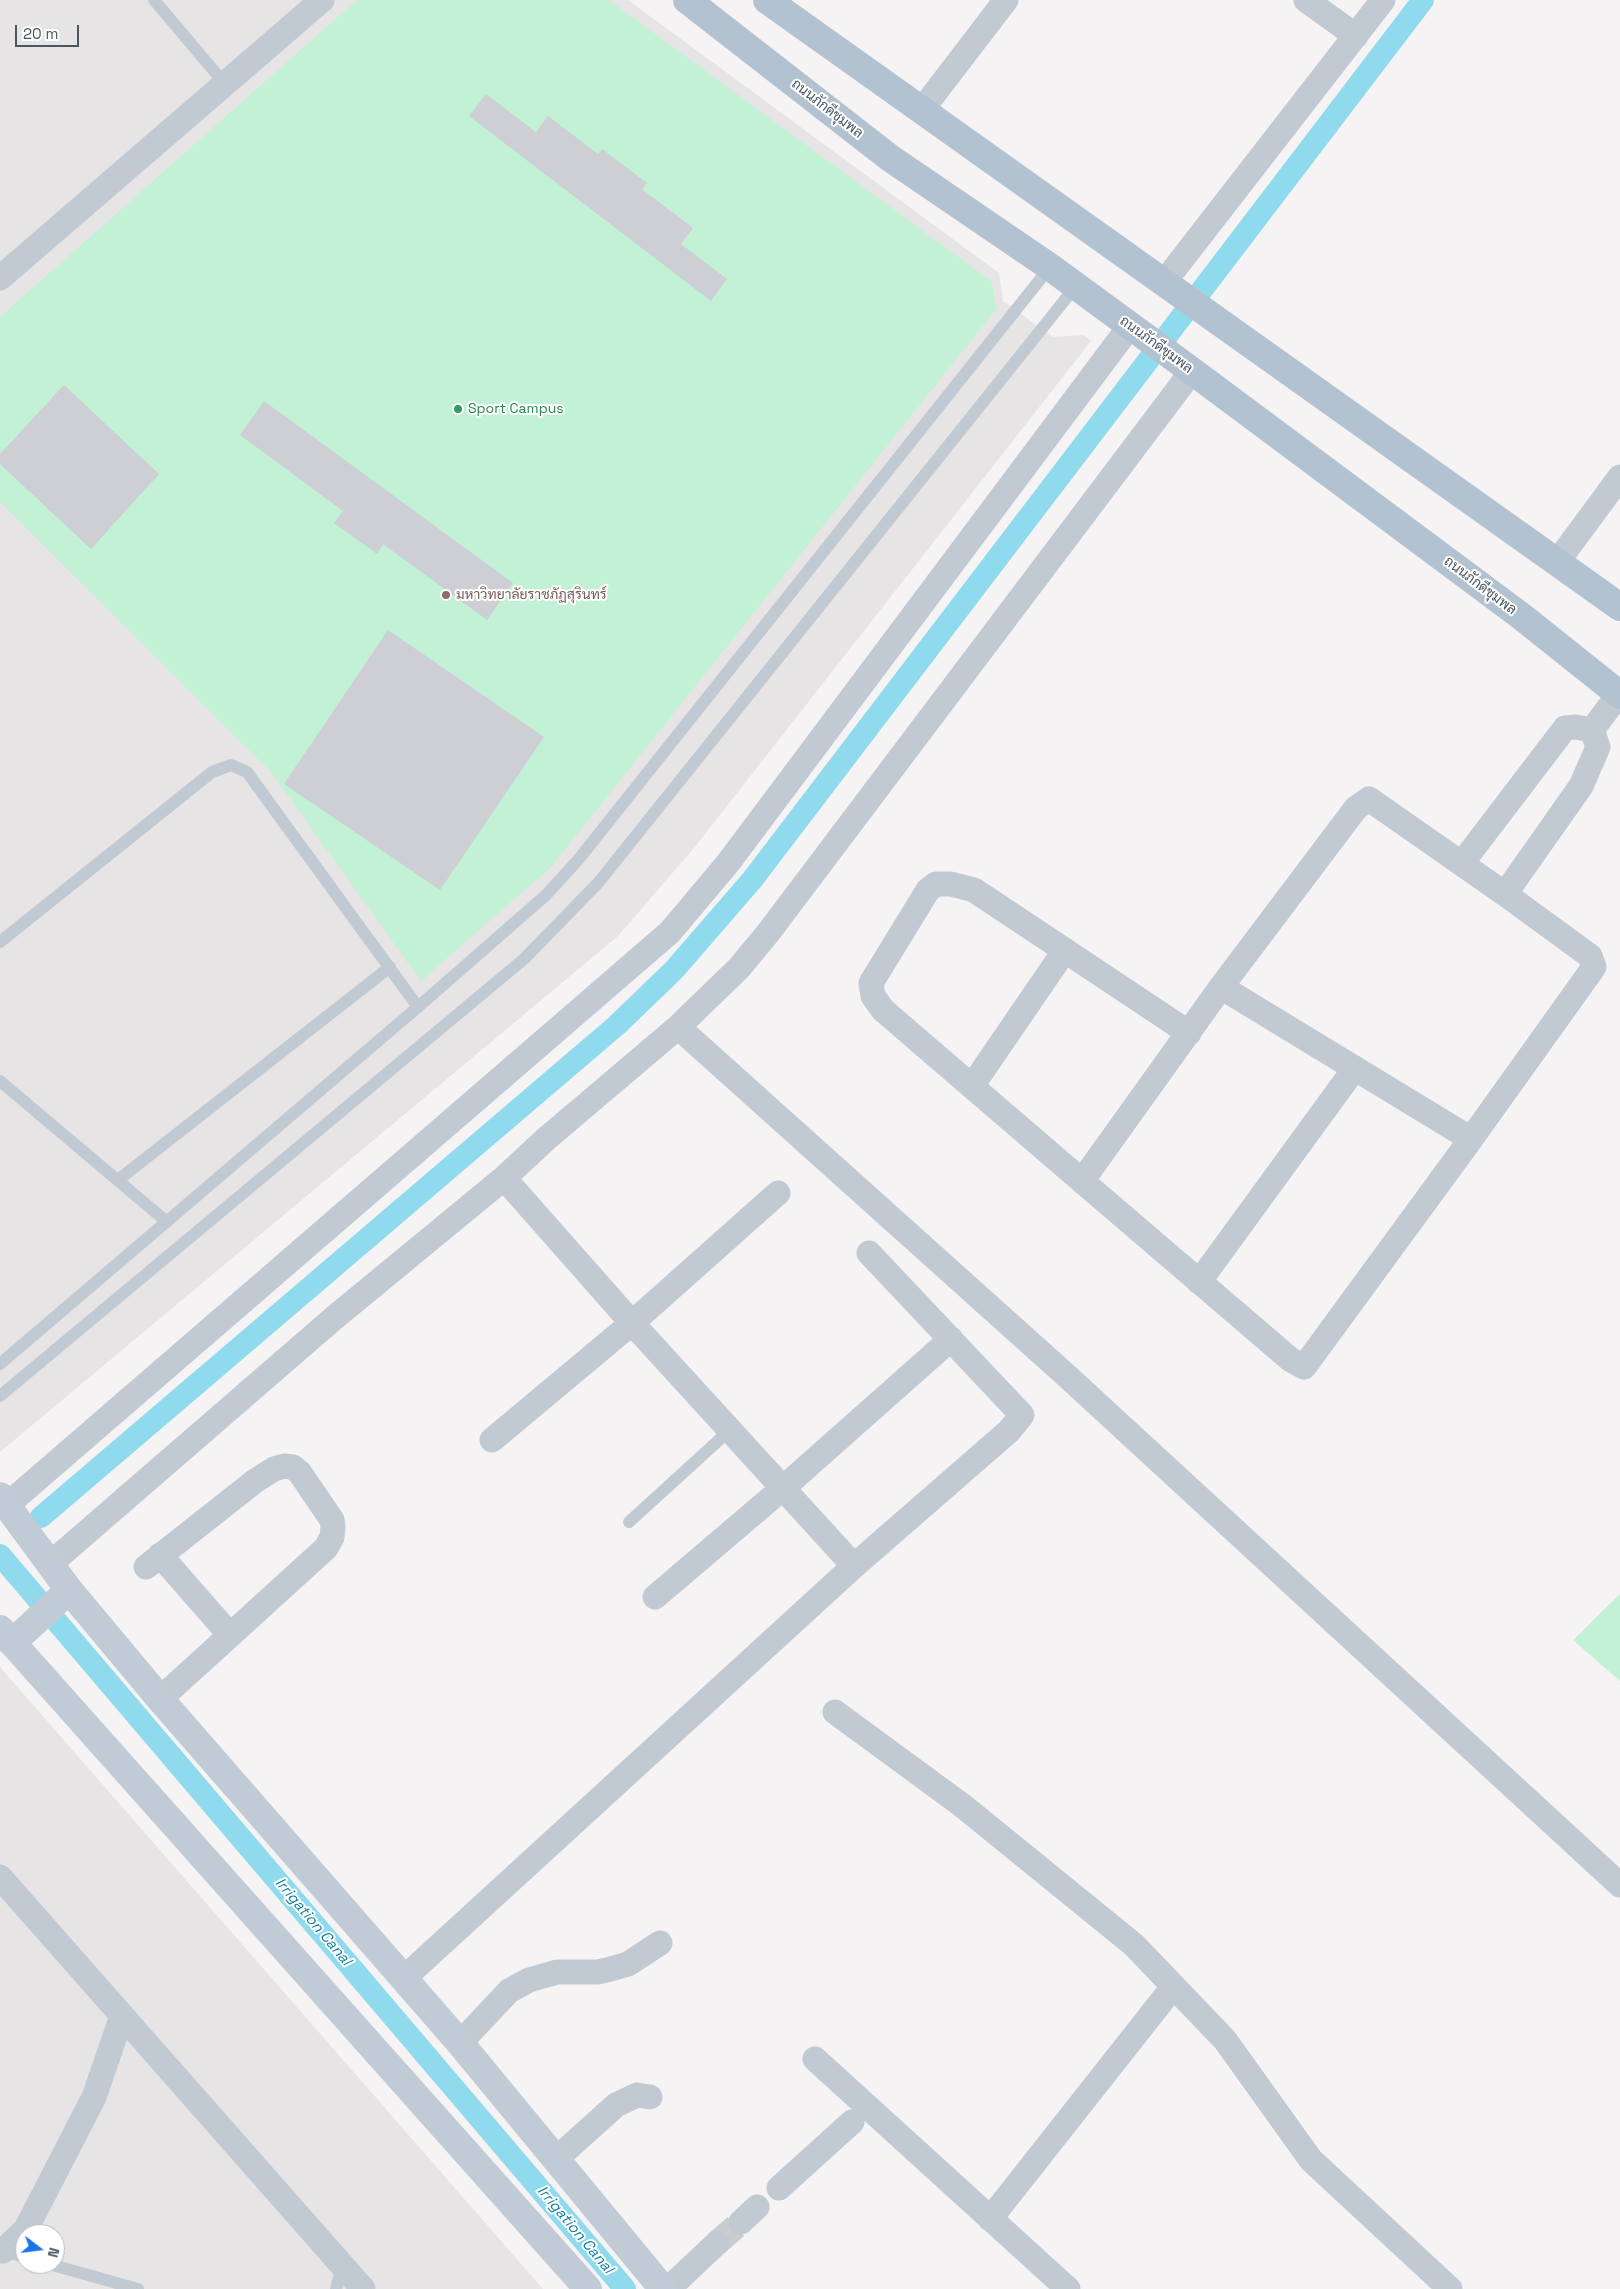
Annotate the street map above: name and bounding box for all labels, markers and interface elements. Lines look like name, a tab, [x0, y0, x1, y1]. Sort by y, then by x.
scale bar	[18, 15, 81, 47]
text: 20 m	[23, 24, 58, 43]
street label: ถนนภักดีชุมพล	[788, 76, 866, 142]
street label: ถนนภักดีชุมพล	[1116, 313, 1196, 377]
place label: Sport Campus	[468, 401, 564, 417]
marker: Sport Campus	[452, 403, 464, 415]
street label: ถนนภักดีชุมพล	[1441, 553, 1519, 619]
place label: มหาวิทยาลัยราชภัฏสุรินทร์	[456, 587, 607, 603]
marker: มหาวิทยาลัยราชภัฏสุรินทร์	[440, 589, 452, 601]
water label: Irrigation Canal	[271, 1874, 355, 1970]
water label: Irrigation Canal	[533, 2182, 617, 2278]
north arrow	[15, 2224, 65, 2274]
text: N	[44, 2246, 63, 2259]

